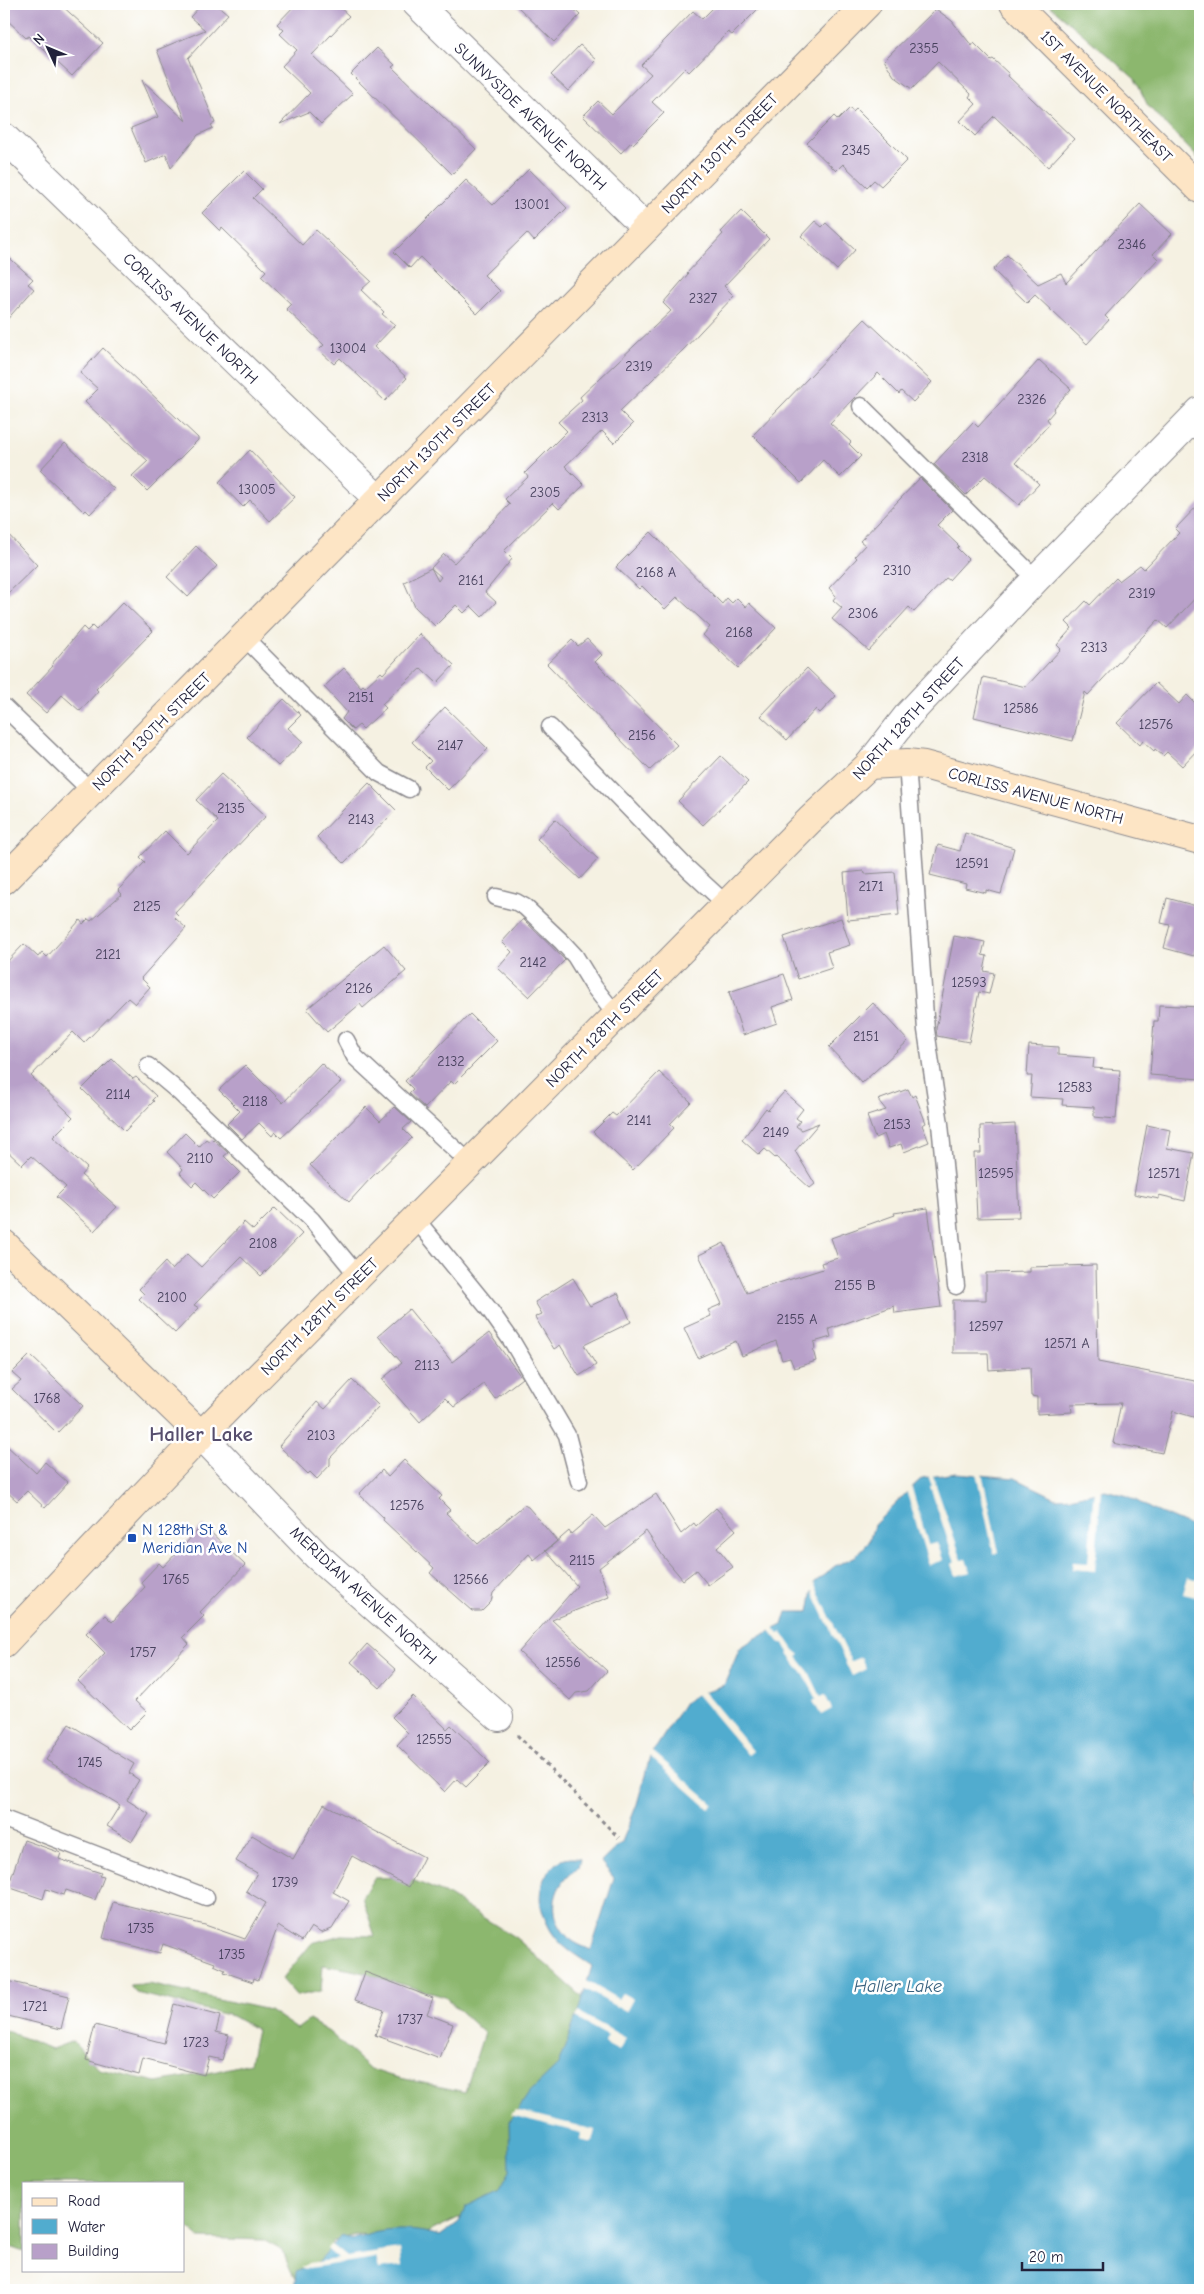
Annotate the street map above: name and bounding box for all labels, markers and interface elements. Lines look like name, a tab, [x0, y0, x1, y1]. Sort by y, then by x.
north arrow	[22, 22, 72, 72]
street label: 1ST AVENUE NORTHEAST	[1037, 27, 1176, 167]
text: N	[30, 30, 48, 49]
street label: SUNNYSIDE AVENUE NORTH	[451, 39, 610, 194]
house number: 2355	[909, 40, 939, 57]
street label: NORTH 130TH STREET	[658, 90, 782, 217]
house number: 2345	[842, 142, 870, 159]
house number: 13001	[514, 196, 550, 213]
house number: 2346	[1118, 236, 1146, 253]
street label: CORLISS AVENUE NORTH	[119, 250, 262, 388]
house number: 2327	[689, 290, 718, 307]
house number: 13004	[330, 340, 366, 357]
house number: 2319	[625, 358, 653, 375]
street label: NORTH 130TH STREET	[374, 380, 500, 505]
house number: 2326	[1017, 391, 1047, 408]
house number: 2313	[581, 409, 609, 426]
house number: 2318	[961, 449, 989, 466]
house number: 13005	[238, 481, 276, 498]
house number: 2305	[530, 484, 560, 501]
house number: 2310	[883, 562, 911, 579]
house number: 2168 A	[636, 564, 676, 581]
house number: 2161	[458, 572, 484, 589]
house number: 2319	[1128, 585, 1156, 602]
house number: 2306	[848, 605, 878, 622]
house number: 2168	[725, 624, 753, 641]
house number: 2313	[1080, 639, 1108, 656]
street label: NORTH 128TH STREET	[849, 653, 969, 783]
street label: NORTH 130TH STREET	[89, 669, 215, 794]
house number: 2151	[348, 689, 374, 706]
house number: 12586	[1003, 700, 1039, 717]
house number: 12576	[1139, 716, 1173, 733]
house number: 2156	[628, 727, 656, 744]
house number: 2147	[437, 737, 463, 754]
street label: CORLISS AVENUE NORTH	[946, 764, 1125, 828]
house number: 2135	[217, 800, 245, 817]
house number: 2143	[348, 811, 374, 828]
house number: 12591	[955, 855, 989, 872]
house number: 2171	[858, 878, 884, 895]
house number: 2125	[133, 898, 161, 915]
house number: 2121	[95, 946, 121, 963]
house number: 2142	[520, 954, 546, 971]
street label: NORTH 128TH STREET	[542, 966, 667, 1091]
house number: 12593	[952, 974, 986, 991]
house number: 2126	[345, 980, 373, 997]
house number: 2151	[853, 1028, 879, 1045]
house number: 2132	[437, 1053, 465, 1070]
house number: 12583	[1058, 1079, 1092, 1096]
house number: 2114	[105, 1086, 131, 1103]
house number: 2118	[242, 1093, 268, 1110]
house number: 2141	[626, 1112, 652, 1129]
house number: 2153	[883, 1116, 911, 1133]
house number: 2149	[762, 1124, 790, 1141]
house number: 2110	[187, 1150, 213, 1167]
house number: 12595	[978, 1165, 1014, 1182]
house number: 12571	[1148, 1165, 1180, 1182]
house number: 2108	[249, 1235, 277, 1252]
street label: NORTH 128TH STREET	[257, 1254, 382, 1379]
house number: 2155 B	[834, 1277, 876, 1294]
house number: 2100	[157, 1289, 187, 1306]
house number: 2155 A	[777, 1311, 817, 1328]
house number: 12597	[969, 1318, 1004, 1335]
house number: 12571 A	[1044, 1335, 1090, 1352]
house number: 2113	[414, 1357, 440, 1374]
house number: 1768	[34, 1390, 60, 1407]
district label: Haller Lake	[149, 1422, 253, 1446]
house number: 2103	[307, 1427, 335, 1444]
house number: 12576	[390, 1497, 424, 1514]
place label: N 128th St & Meridian Ave N	[142, 1521, 248, 1557]
street label: MERIDIAN AVENUE NORTH	[286, 1523, 440, 1668]
marker: N 128th St & Meridian Ave N	[126, 1532, 138, 1544]
house number: 2115	[569, 1552, 595, 1569]
house number: 1765	[162, 1571, 190, 1588]
house number: 12566	[453, 1571, 489, 1588]
house number: 1757	[130, 1644, 157, 1661]
house number: 12556	[545, 1654, 581, 1671]
house number: 12555	[416, 1731, 452, 1748]
house number: 1745	[77, 1754, 103, 1771]
house number: 1739	[272, 1874, 298, 1891]
house number: 1735	[128, 1920, 154, 1937]
house number: 1735	[219, 1946, 245, 1963]
water label: Haller Lake	[854, 1976, 942, 1997]
house number: 1721	[22, 1998, 48, 2015]
house number: 1737	[397, 2011, 423, 2028]
house number: 1723	[183, 2034, 209, 2051]
legend	[22, 2182, 185, 2272]
text: Road	[68, 2192, 100, 2210]
text: Water	[68, 2218, 105, 2236]
scale bar	[1022, 2239, 1103, 2271]
text: Building	[68, 2242, 119, 2260]
text: 20 m	[1029, 2248, 1063, 2266]

